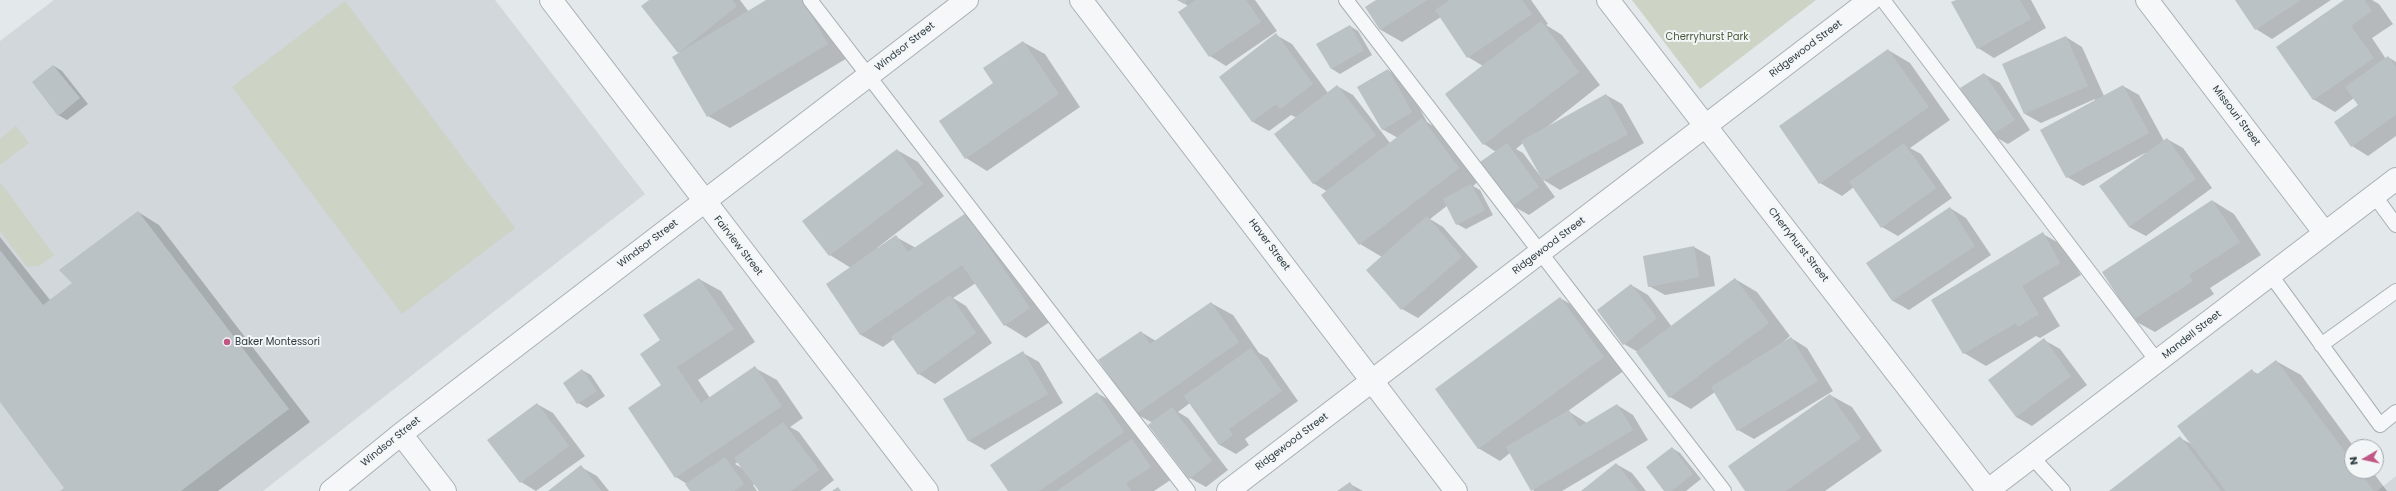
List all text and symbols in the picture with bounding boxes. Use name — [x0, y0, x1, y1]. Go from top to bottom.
street label: Ridgewood Street — [1767, 18, 1845, 80]
street label: Windsor Street — [873, 20, 937, 74]
park label: Cherryhurst Park — [1666, 31, 1748, 43]
street label: Missouri Street — [2209, 83, 2263, 149]
street label: Cherryhurst Street — [1765, 206, 1831, 284]
street label: Fairview Street — [711, 214, 765, 278]
street label: Ridgewood Street — [1510, 215, 1588, 277]
street label: Windsor Street — [615, 217, 681, 271]
street label: Haver Street — [1246, 217, 1292, 273]
street label: Mandell Street — [2160, 308, 2224, 362]
place label: Baker Montessori — [235, 336, 320, 348]
marker: Baker Montessori — [222, 337, 232, 347]
street label: Ridgewood Street — [1253, 411, 1331, 473]
street label: Windsor Street — [359, 414, 423, 470]
north arrow — [2344, 439, 2384, 479]
text: N — [2345, 455, 2362, 466]

